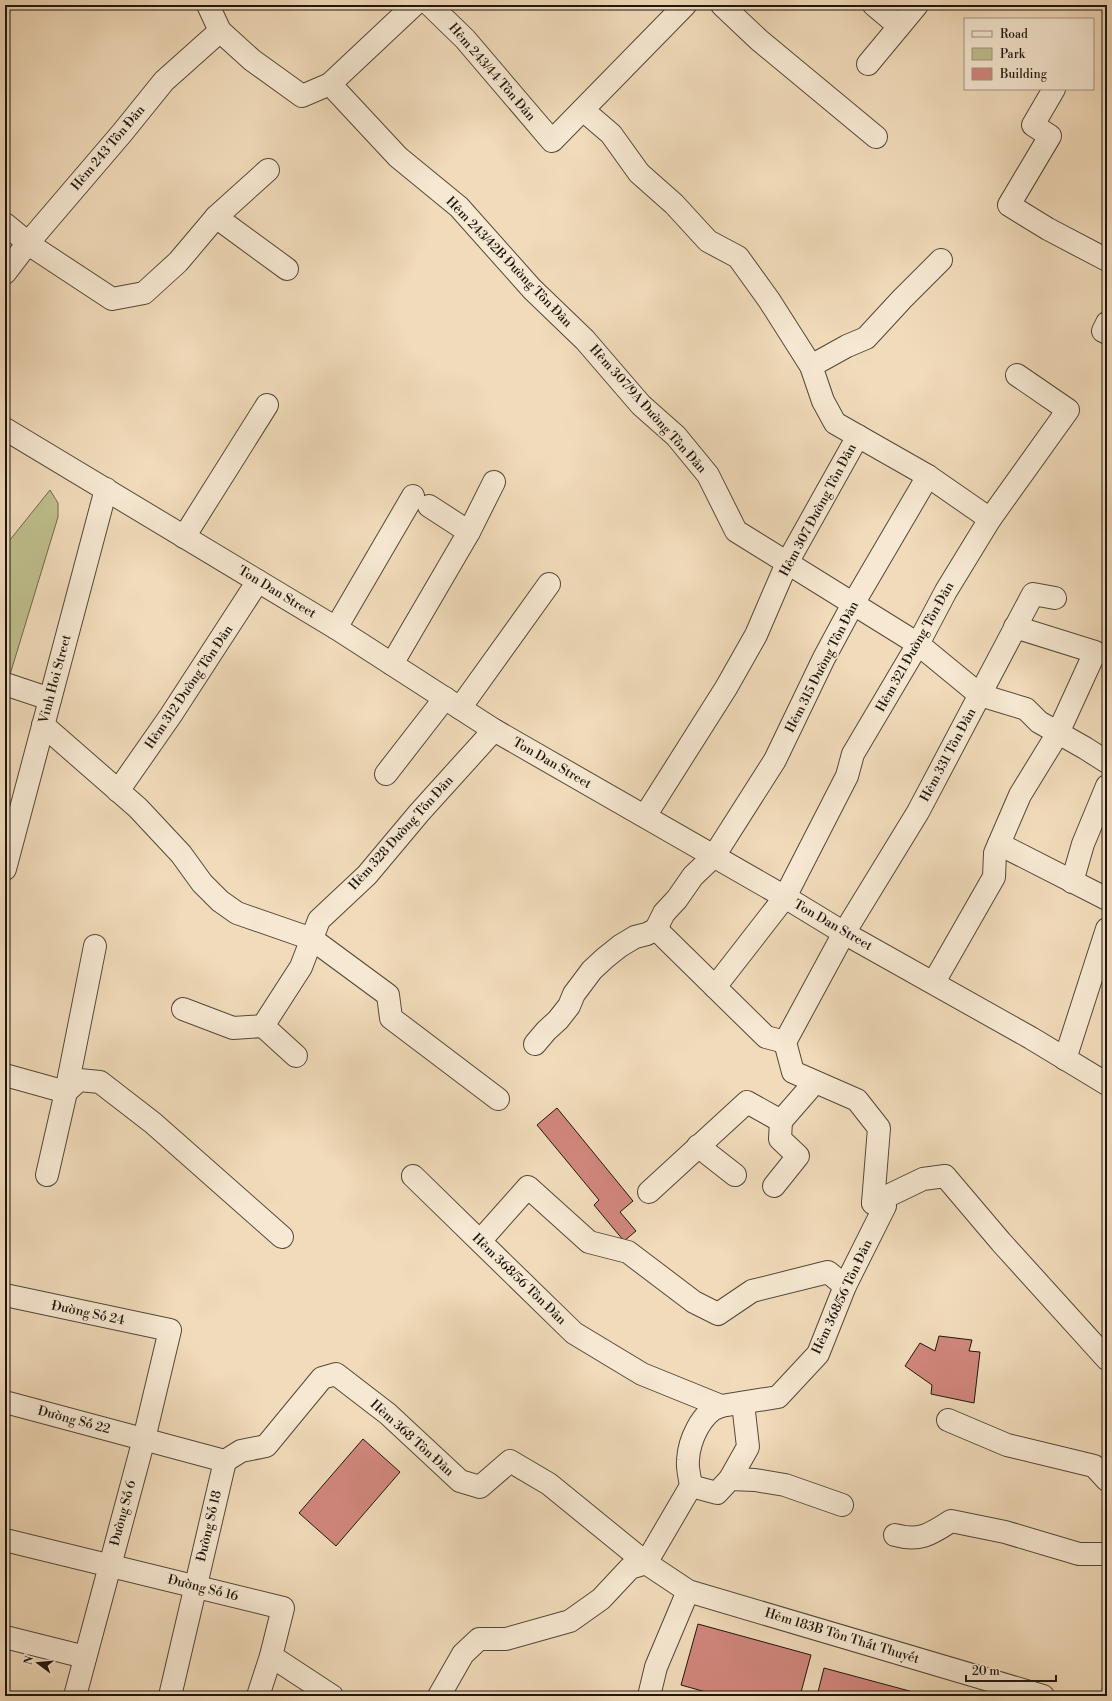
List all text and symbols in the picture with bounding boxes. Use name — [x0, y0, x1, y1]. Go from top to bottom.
legend — [964, 18, 1094, 90]
street label: Hẻm 243/44 Tôn Đản — [445, 20, 539, 124]
text: Road — [1000, 27, 1028, 42]
text: Park — [1000, 47, 1026, 62]
text: Building — [999, 67, 1048, 82]
street label: Hẻm 243 Tôn Đản — [68, 102, 148, 194]
street label: Hẻm 243/42B Đường Tôn Đản — [442, 193, 576, 331]
street label: Hẻm 307/9A Đường Tôn Đản — [586, 341, 710, 477]
street label: Hẻm 307 Đường Tôn Đản — [776, 441, 860, 579]
street label: Ton Dan Street — [235, 562, 319, 622]
street label: Hẻm 321 Đường Tôn Đản — [873, 579, 958, 715]
street label: Hẻm 315 Đường Tôn Đản — [782, 598, 862, 735]
street label: Hẻm 312 Đường Tôn Đản — [142, 622, 237, 752]
street label: Vinh Hoi Street — [35, 633, 75, 726]
street label: Hẻm 331 Tôn Đản — [917, 705, 979, 804]
street label: Ton Dan Street — [510, 734, 594, 792]
street label: Hẻm 328 Đường Tôn Đản — [345, 772, 457, 893]
street label: Ton Dan Street — [791, 896, 875, 954]
street label: Hẻm 368/56 Tôn Đản — [469, 1230, 569, 1328]
street label: Hẻm 368/56 Tôn Đản — [808, 1237, 876, 1357]
street label: Đường Số 24 — [50, 1297, 126, 1329]
street label: Hẻm 368 Tôn Đản — [367, 1396, 457, 1480]
street label: Đường Số 22 — [36, 1403, 112, 1437]
street label: Đường Số 6 — [107, 1478, 139, 1548]
street label: Đường Số 18 — [193, 1489, 225, 1563]
street label: Đường Số 16 — [166, 1571, 240, 1605]
street label: Hẻm 183B Tôn Thất Thuyết — [763, 1605, 922, 1667]
north arrow — [18, 1643, 58, 1683]
text: N — [21, 1654, 37, 1667]
scale bar — [966, 1657, 1056, 1683]
text: 20 m — [972, 1664, 1000, 1679]

